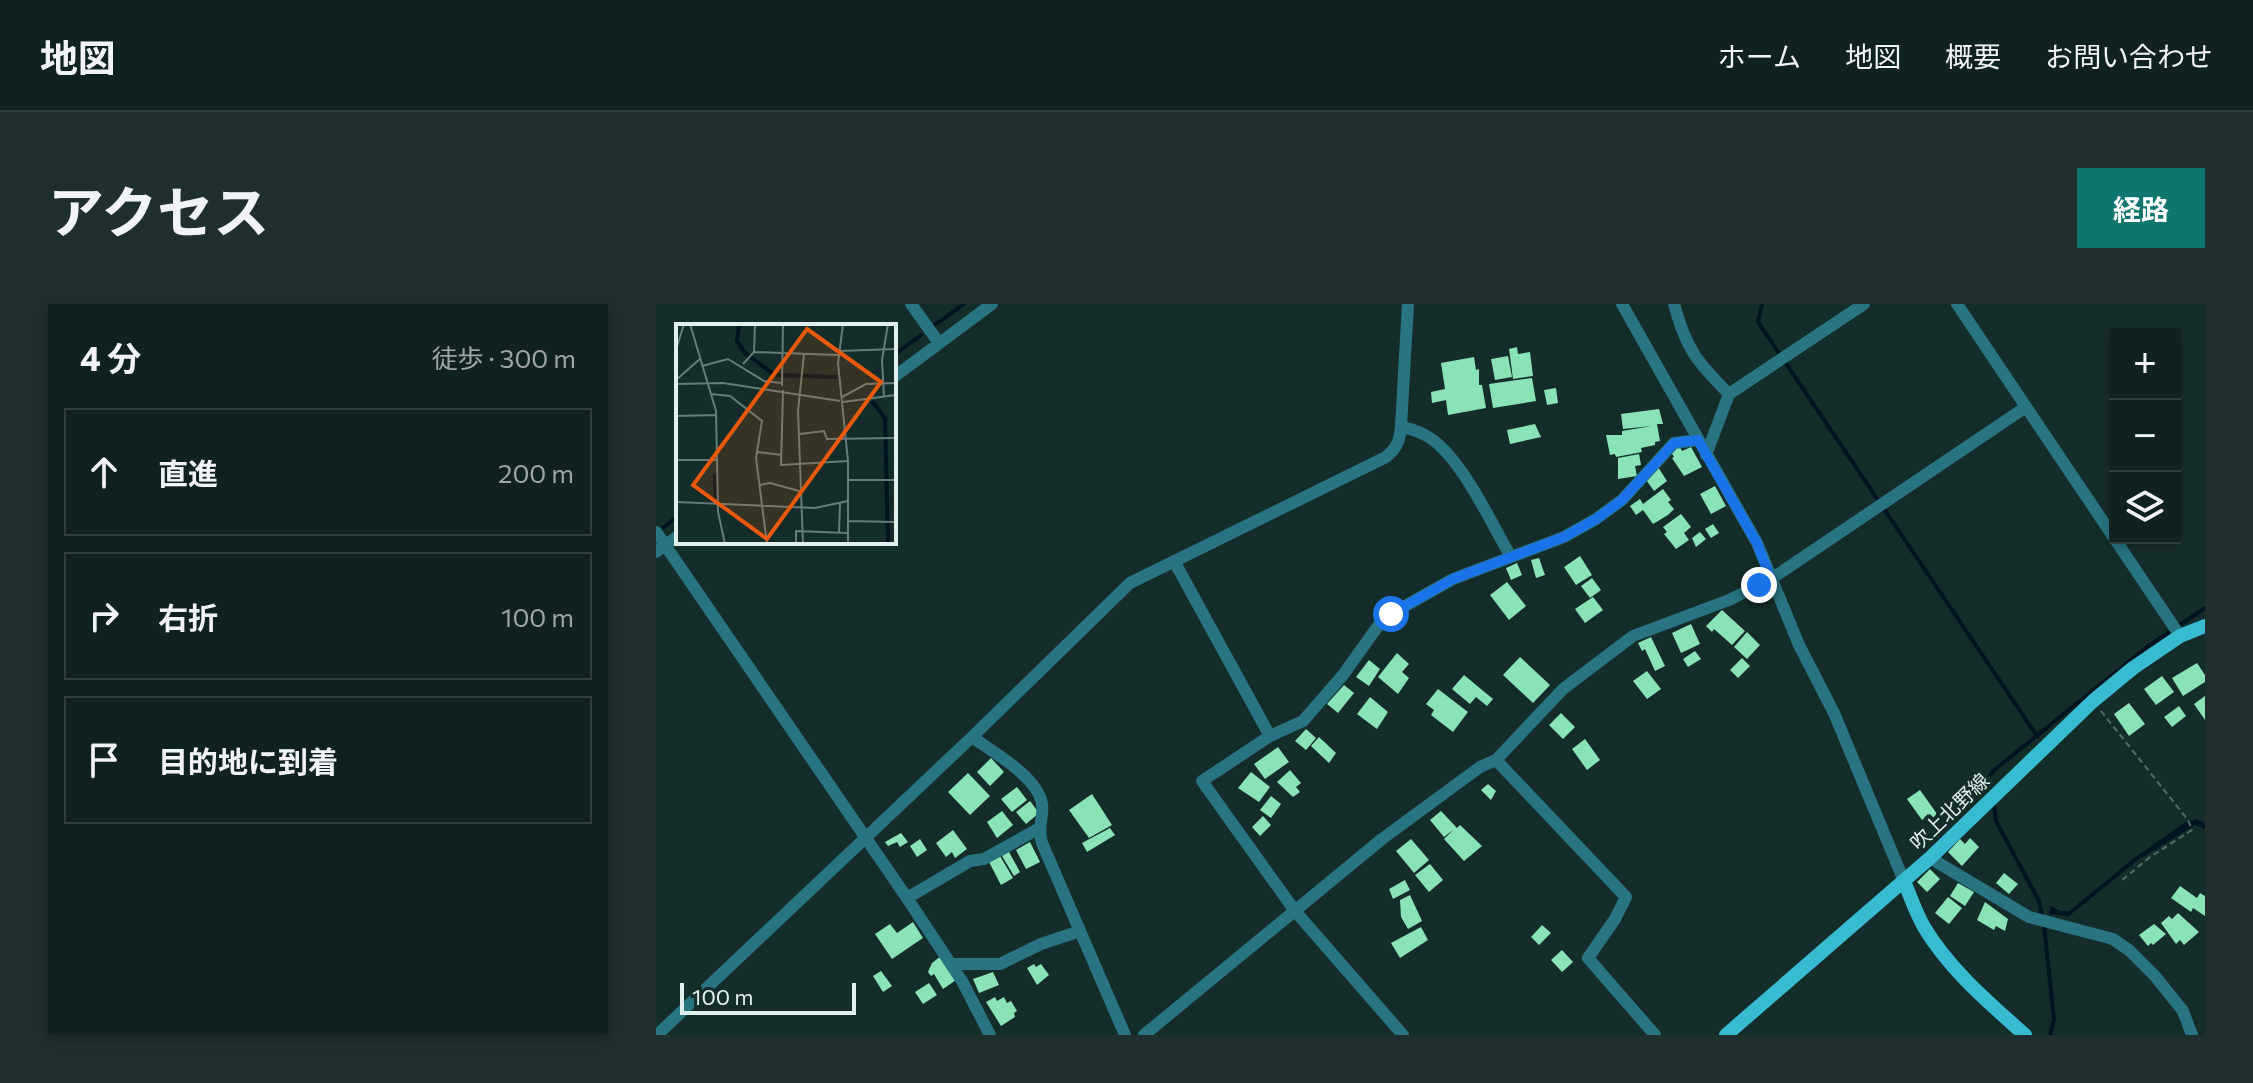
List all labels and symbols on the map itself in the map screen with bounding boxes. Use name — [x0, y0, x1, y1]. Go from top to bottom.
inset map — [676, 324, 896, 544]
route end — [1741, 567, 1777, 603]
route start — [1373, 596, 1409, 632]
street label: 吹上北野線 — [1905, 768, 1993, 854]
scale bar — [680, 979, 856, 1015]

